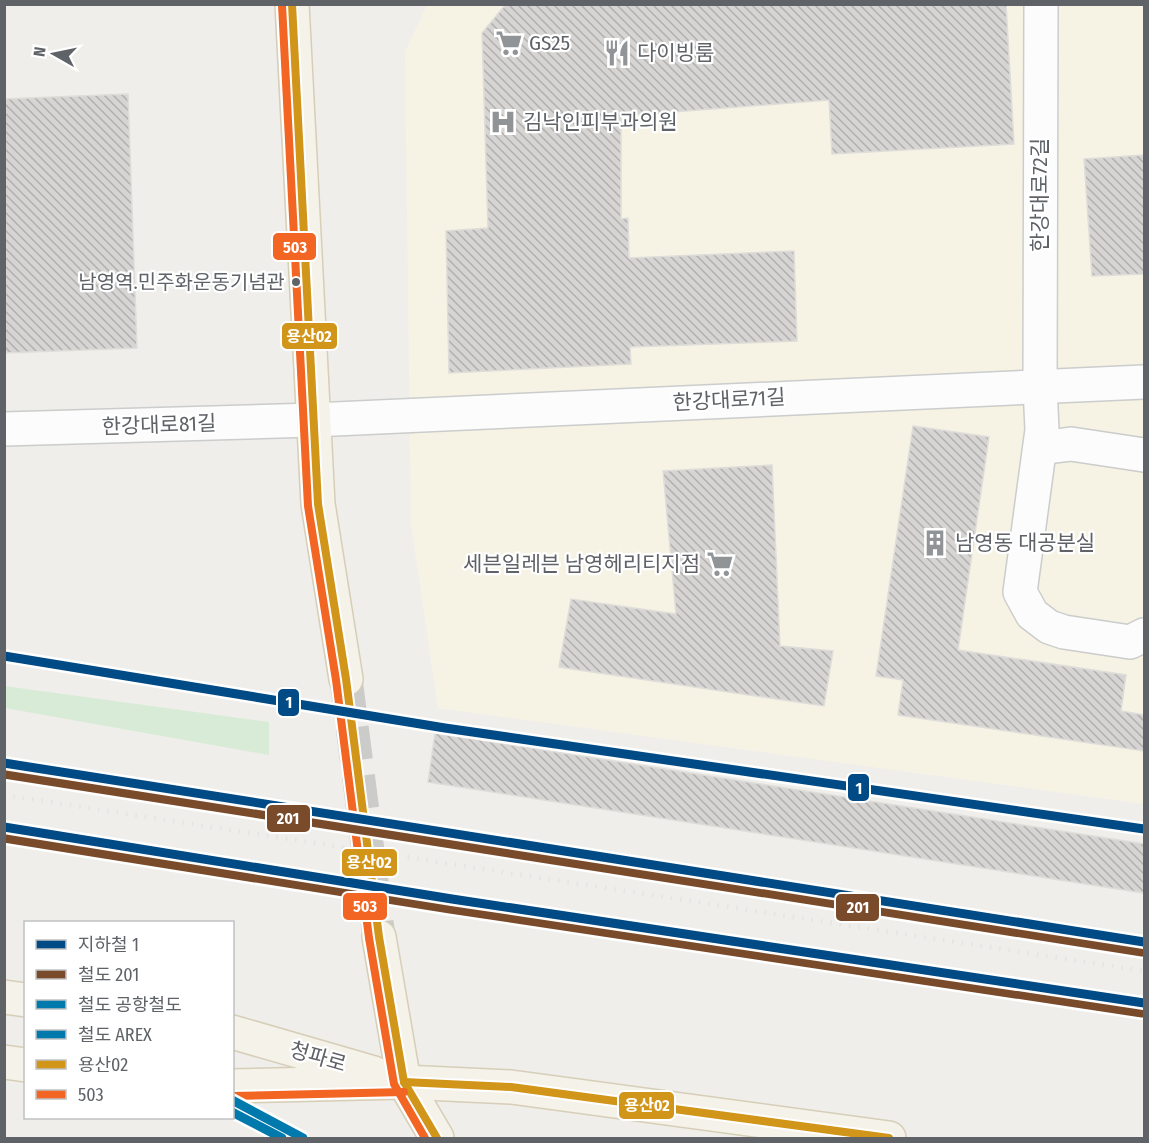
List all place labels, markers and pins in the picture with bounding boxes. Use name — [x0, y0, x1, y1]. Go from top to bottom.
supermarket icon: GS25 — [494, 28, 524, 58]
place label: GS25 — [529, 30, 570, 56]
restaurant icon: 다이빙룸 — [602, 38, 632, 68]
place label: 다이빙룸 — [637, 40, 714, 66]
hospital icon: 김낙인피부과의원 — [488, 107, 518, 137]
place label: 김낙인피부과의원 — [523, 109, 678, 135]
place label: 남영역.민주화운동기념관 — [78, 270, 285, 294]
marker: 남영역.민주화운동기념관 — [290, 276, 302, 288]
building icon: 남영동 대공분실 — [920, 528, 950, 558]
place label: 남영동 대공분실 — [955, 530, 1095, 556]
supermarket icon: 세븐일레븐 남영헤리티지점 — [705, 549, 735, 579]
place label: 세븐일레븐 남영헤리티지점 — [463, 551, 700, 577]

